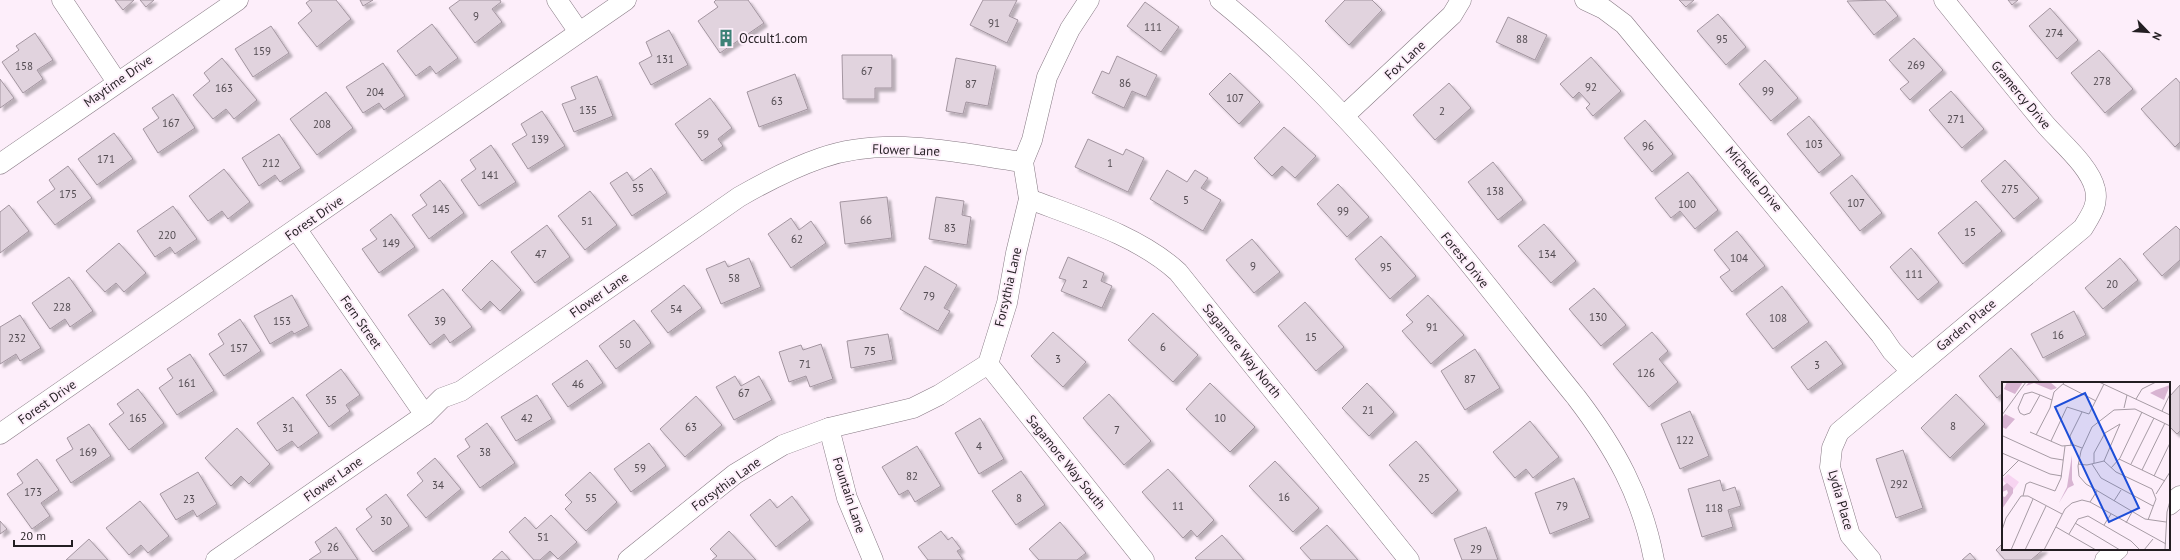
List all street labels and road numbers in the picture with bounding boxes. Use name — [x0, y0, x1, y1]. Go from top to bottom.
street label: Fox Lane — [1381, 37, 1429, 83]
street label: Maytime Drive — [80, 51, 156, 111]
street label: Gramercy Drive — [1987, 57, 2055, 133]
street label: Flower Lane — [872, 140, 940, 160]
street label: Michelle Drive — [1722, 143, 1786, 215]
street label: Forest Drive — [282, 192, 346, 244]
street label: Forest Drive — [1437, 229, 1493, 291]
street label: Forsythia Lane — [991, 246, 1025, 328]
street label: Flower Lane — [566, 269, 632, 321]
street label: Fern Street — [336, 292, 386, 353]
street label: Garden Place — [1933, 295, 1999, 355]
street label: Sagamore Way North — [1199, 300, 1285, 402]
street label: Forest Drive — [15, 376, 79, 428]
street label: Sagamore Way South — [1023, 411, 1109, 513]
street label: Flower Lane — [300, 453, 366, 505]
street label: Forsythia Lane — [688, 453, 764, 515]
street label: Fountain Lane — [829, 455, 869, 535]
street label: Lydia Place — [1824, 468, 1858, 532]

